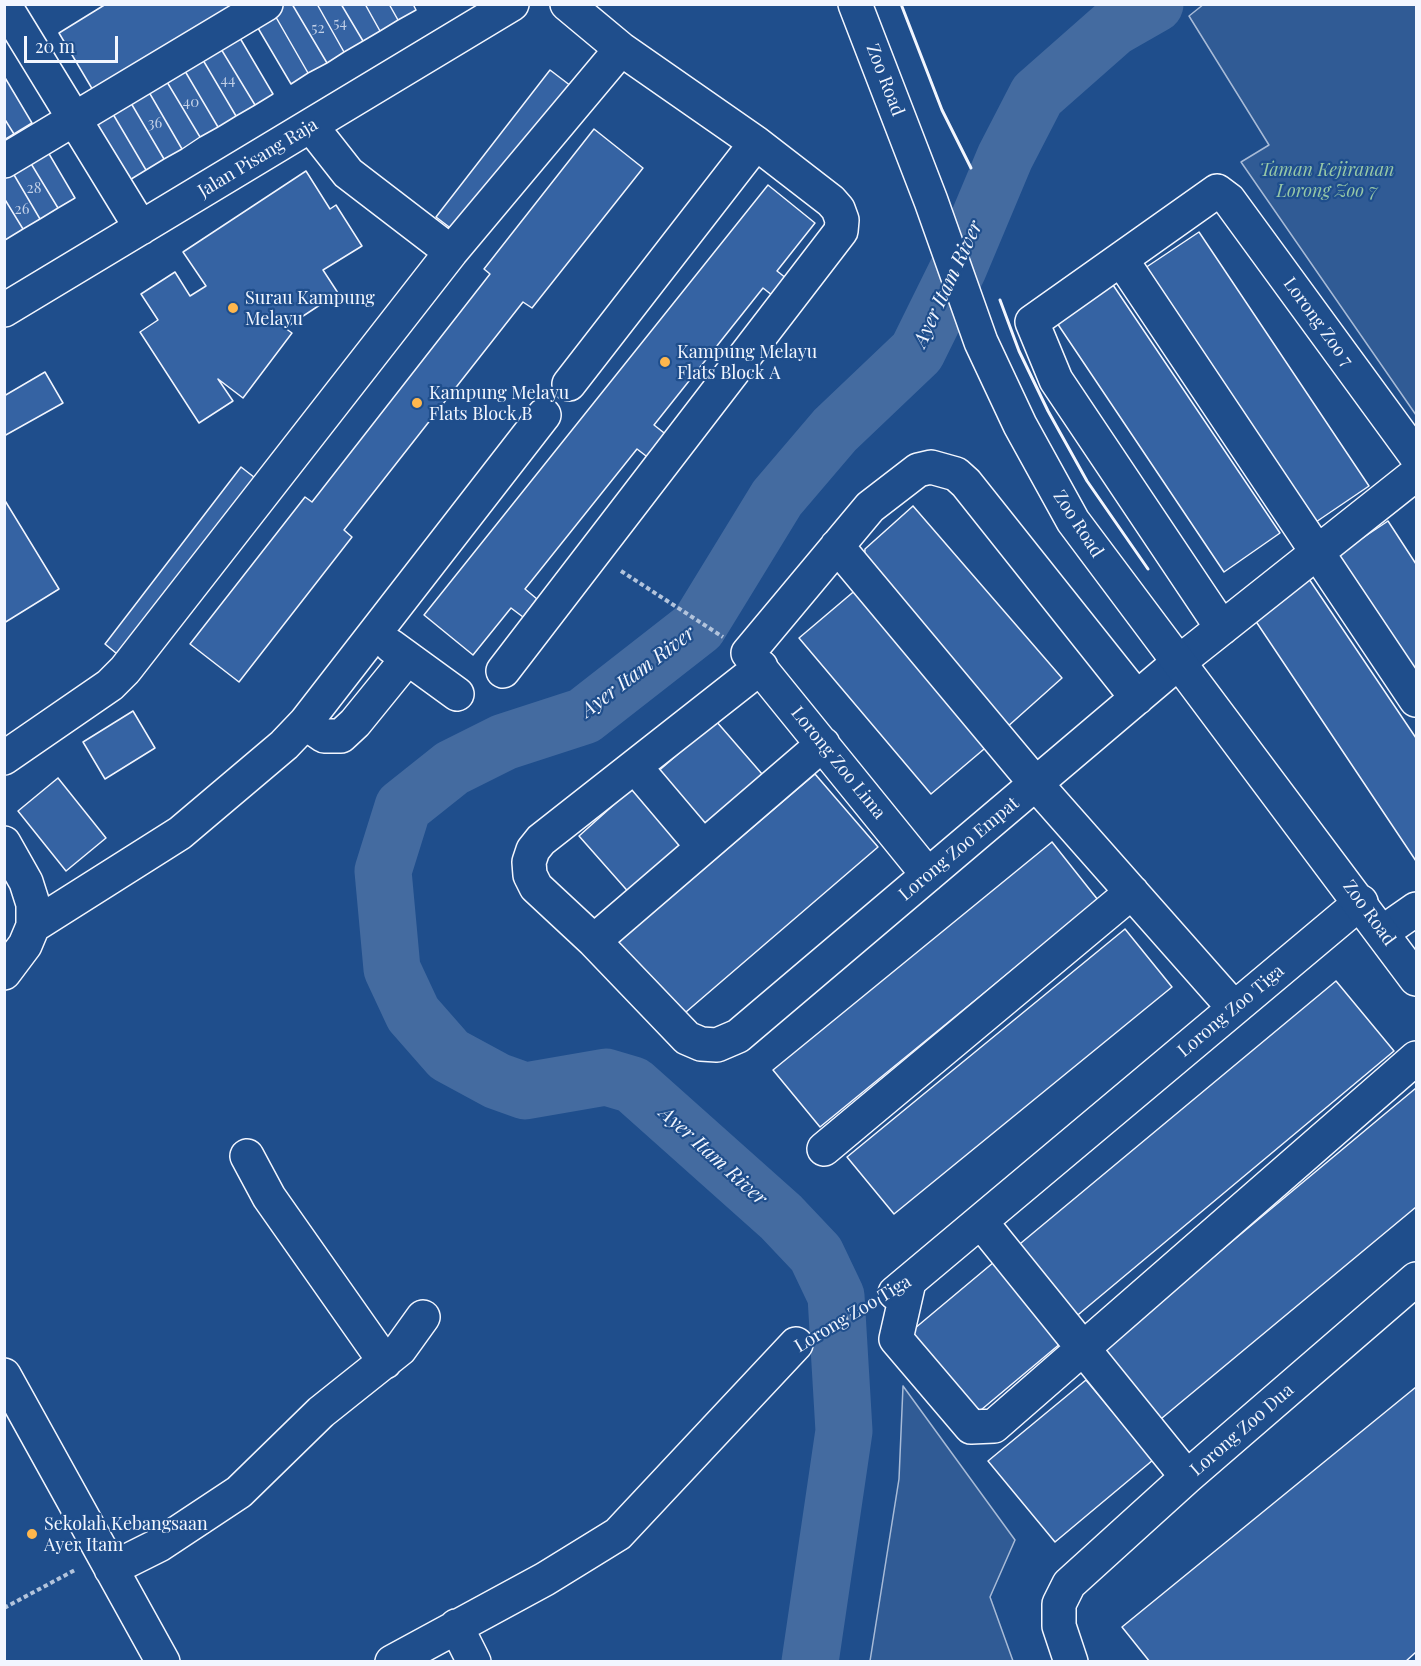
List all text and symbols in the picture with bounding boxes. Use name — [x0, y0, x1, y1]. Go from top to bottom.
house number: 54 — [333, 14, 347, 32]
house number: 52 — [311, 19, 325, 37]
scale bar — [27, 24, 122, 62]
text: 20 m — [35, 34, 75, 58]
street label: Zoo Road — [861, 41, 909, 119]
house number: 44 — [221, 71, 235, 89]
house number: 40 — [183, 93, 199, 111]
house number: 36 — [148, 114, 162, 132]
street label: Jalan Pisang Raja — [194, 114, 322, 202]
park label: Taman Kejiranan Lorong Zoo 7 — [1259, 159, 1395, 201]
house number: 28 — [27, 179, 41, 197]
house number: 26 — [15, 200, 29, 218]
water label: Ayer Itam River — [908, 217, 988, 351]
street label: Lorong Zoo 7 — [1279, 273, 1357, 371]
place label: Surau Kampung Melayu — [245, 287, 375, 330]
marker: Surau Kampung Melayu — [226, 301, 240, 315]
place label: Kampung Melayu Flats Block A — [677, 341, 817, 384]
marker: Kampung Melayu Flats Block A — [658, 355, 672, 369]
place label: Kampung Melayu Flats Block B — [429, 382, 569, 424]
marker: Kampung Melayu Flats Block B — [410, 396, 424, 410]
street label: Zoo Road — [1048, 486, 1108, 562]
water label: Ayer Itam River — [576, 621, 700, 723]
street label: Lorong Zoo Lima — [786, 703, 890, 823]
street label: Lorong Zoo Empat — [895, 792, 1023, 906]
street label: Zoo Road — [1338, 876, 1400, 950]
street label: Lorong Zoo Tiga — [1173, 960, 1289, 1062]
water label: Ayer Itam River — [654, 1101, 772, 1211]
street label: Lorong Zoo Tiga — [791, 1271, 915, 1357]
street label: Lorong Zoo Dua — [1186, 1379, 1298, 1481]
place label: Sekolah Kebangsaan Ayer Itam — [44, 1513, 208, 1556]
marker: Sekolah Kebangsaan Ayer Itam — [25, 1527, 39, 1541]

